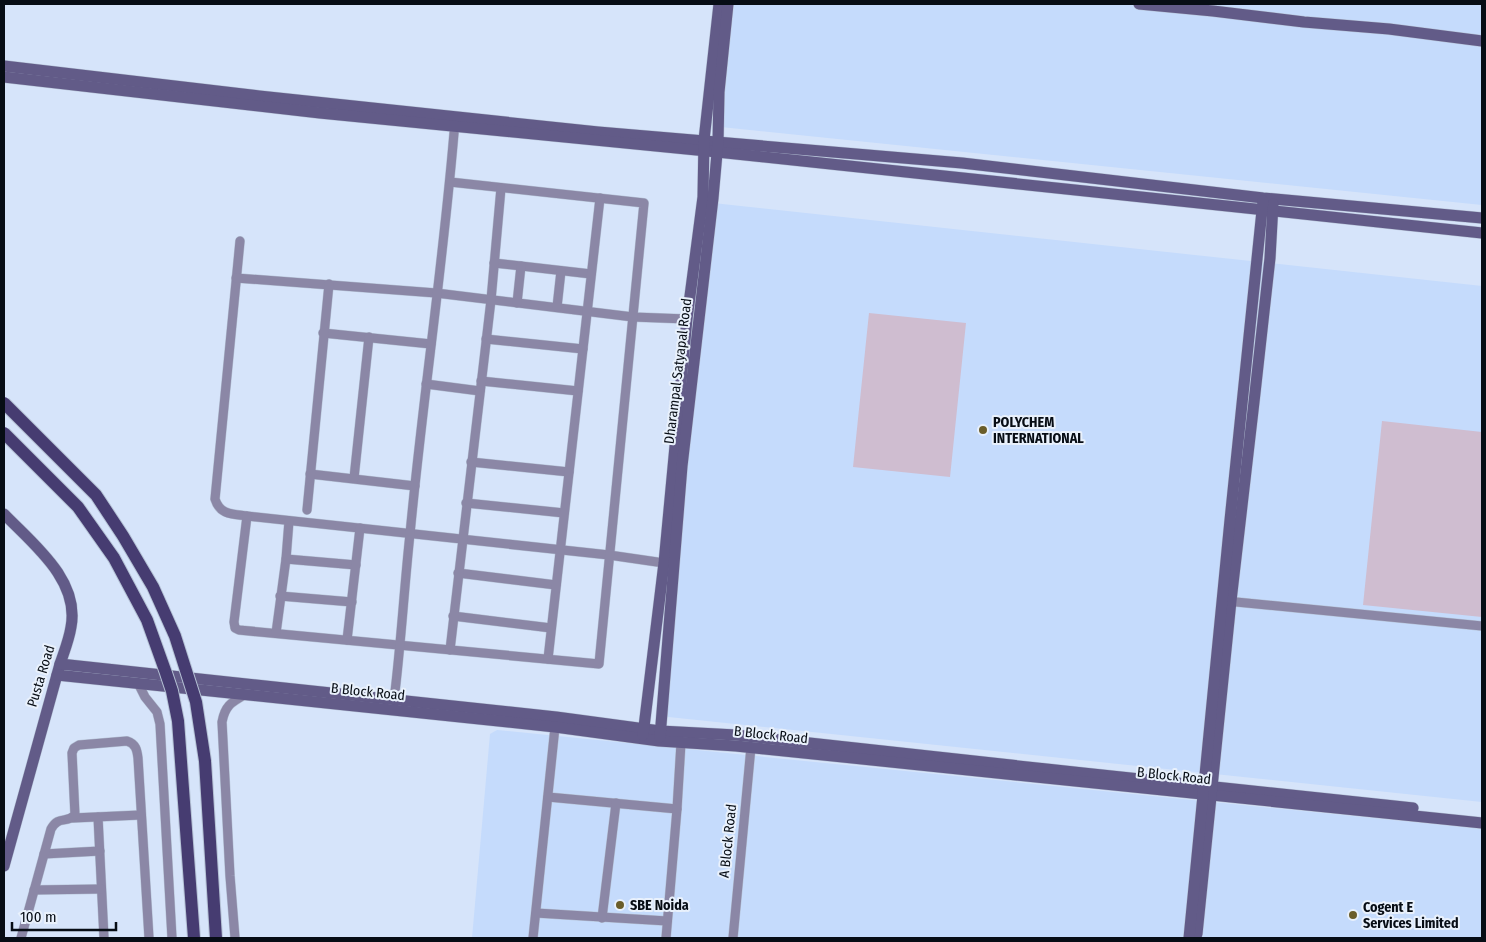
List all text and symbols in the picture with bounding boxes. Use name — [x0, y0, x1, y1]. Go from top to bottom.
street label: Dharampal Satyapal Road — [661, 297, 695, 445]
place label: POLYCHEM INTERNATIONAL — [993, 414, 1084, 447]
marker: POLYCHEM INTERNATIONAL — [977, 424, 989, 436]
street label: Pusta Road — [24, 643, 58, 709]
street label: B Block Road — [330, 680, 406, 704]
street label: B Block Road — [733, 723, 809, 747]
street label: B Block Road — [1136, 764, 1212, 788]
street label: A Block Road — [716, 803, 740, 879]
place label: SBE Noida — [630, 897, 689, 914]
marker: SBE Noida — [614, 899, 626, 911]
place label: Cogent E Services Limited — [1363, 899, 1459, 932]
scale bar — [12, 900, 116, 932]
text: 100 m — [20, 908, 57, 926]
marker: Cogent E Services Limited — [1347, 909, 1359, 921]

